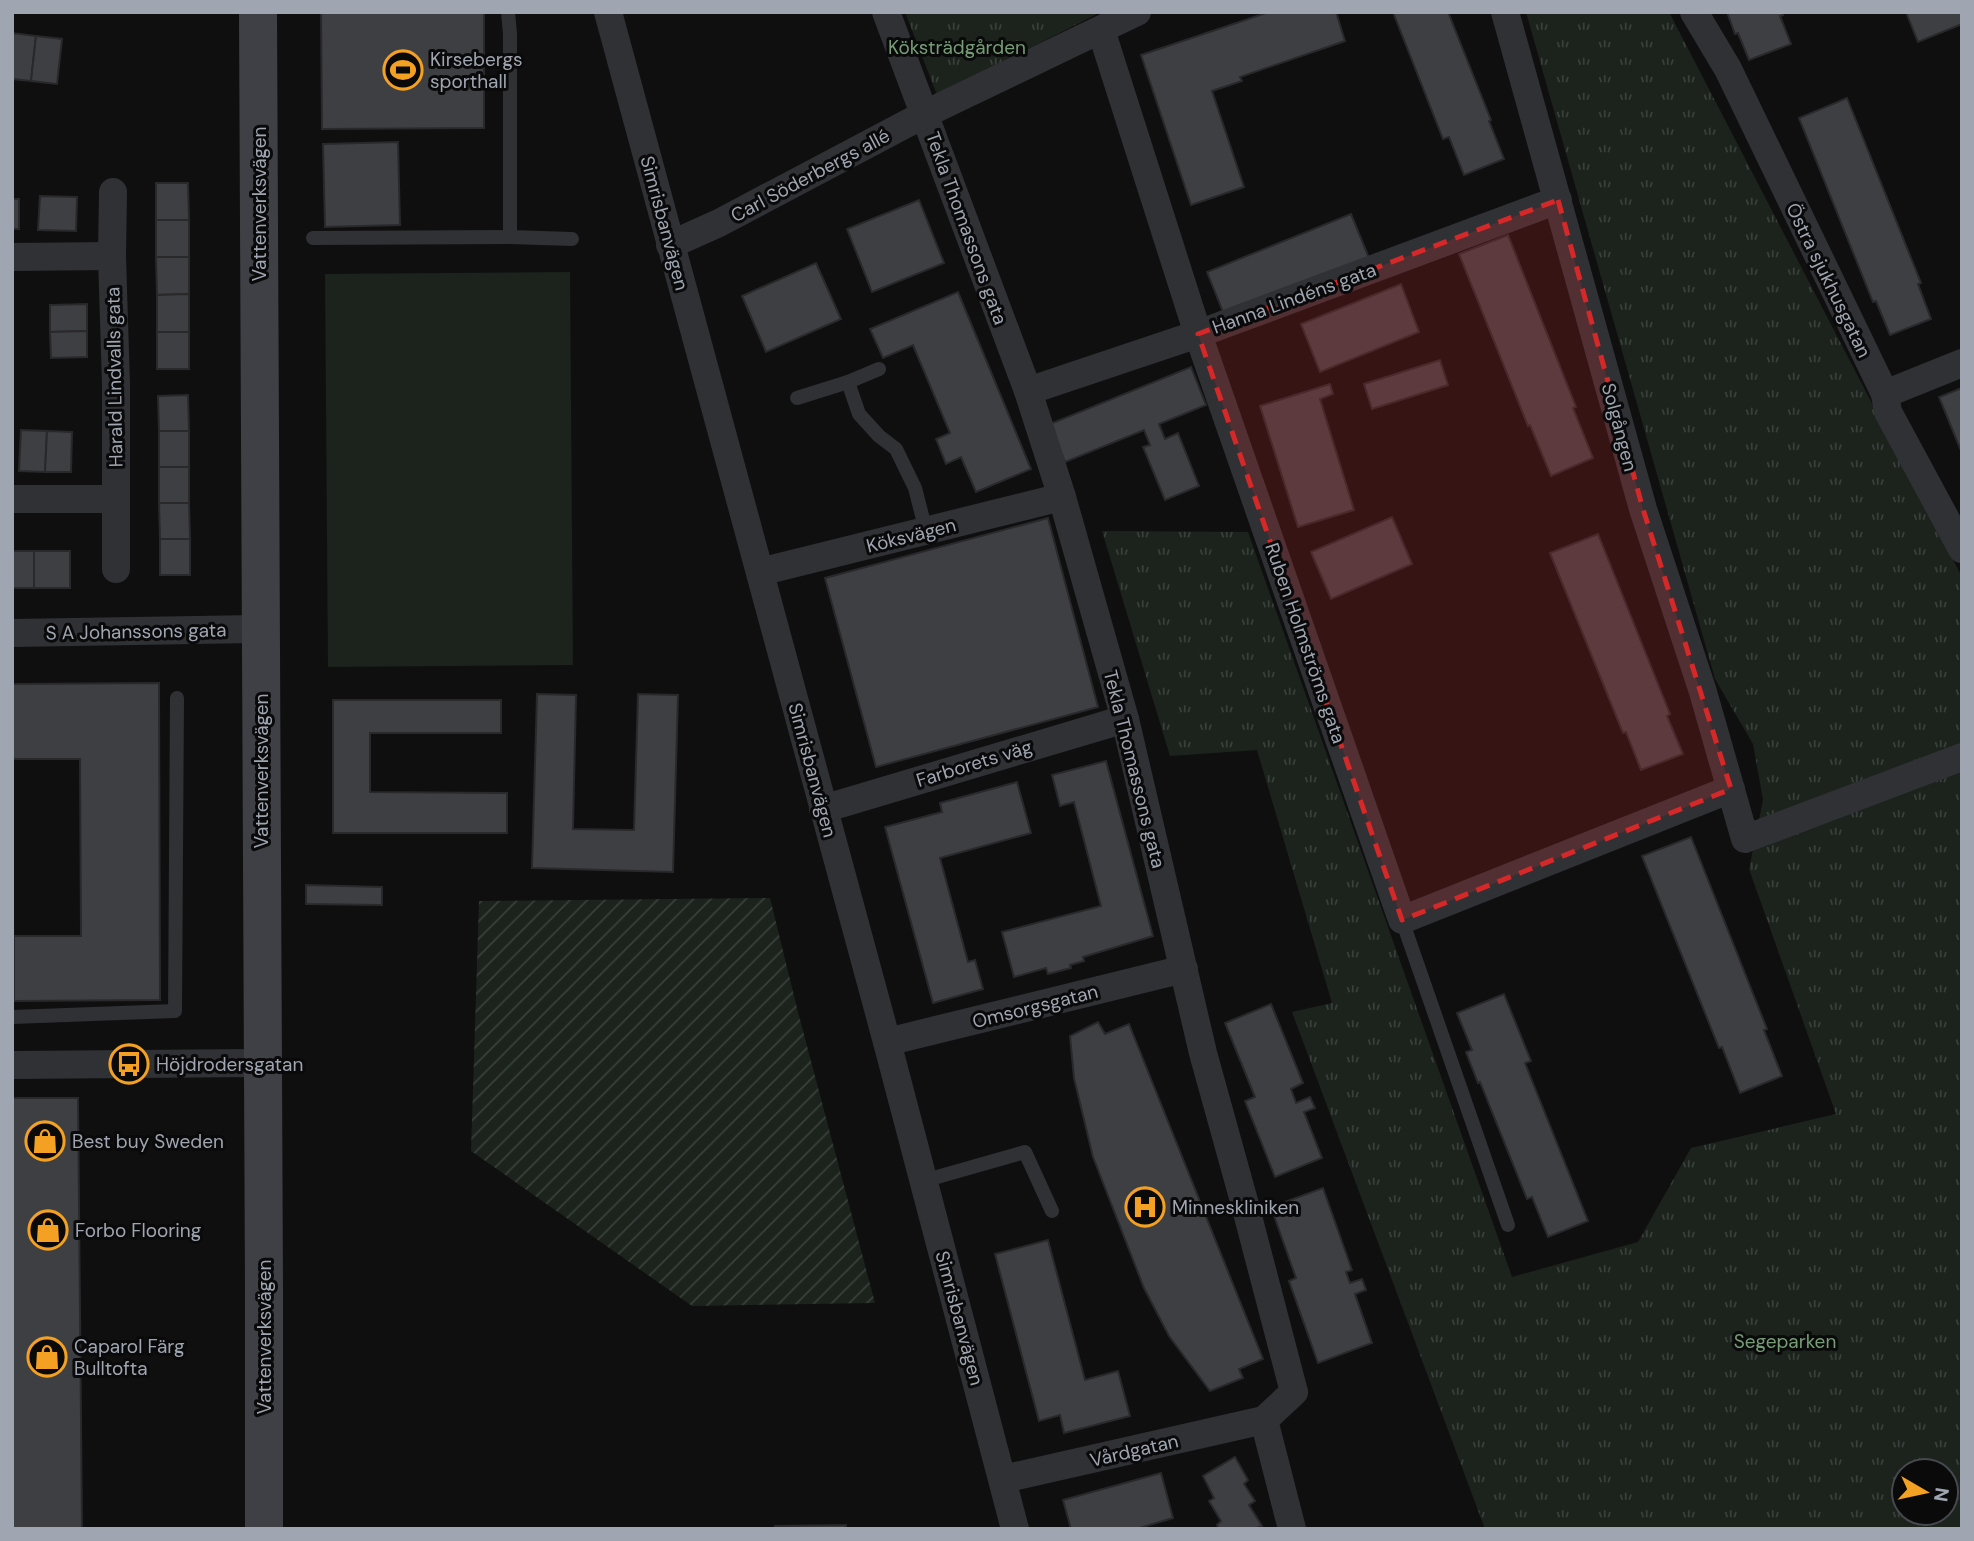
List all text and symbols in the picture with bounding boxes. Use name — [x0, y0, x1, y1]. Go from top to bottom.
park label: Köksträdgården — [888, 35, 1026, 60]
place label: Kirsebergs sporthall — [430, 47, 523, 94]
sports icon: Kirsebergs sporthall — [382, 49, 424, 91]
street label: Carl Söderbergs allé — [726, 123, 894, 228]
street label: Vattenverksvägen — [247, 126, 272, 282]
street label: Tekla Thomassons gata — [920, 128, 1013, 328]
street label: Simrisbanvägen — [635, 153, 695, 293]
street label: Östra sjukhusgatan — [1780, 199, 1877, 362]
street label: Hanna Lindéns gata — [1209, 257, 1380, 340]
street label: Harald Lindvalls gata — [100, 286, 129, 468]
street label: Solgången — [1596, 380, 1643, 474]
street label: Köksvägen — [864, 512, 959, 559]
street label: Ruben Holmströms gata — [1259, 539, 1352, 747]
street label: S A Johanssons gata — [45, 617, 227, 646]
street label: Tekla Thomassons gata — [1098, 667, 1171, 871]
street label: Vattenverksvägen — [249, 693, 274, 849]
street label: Simrisbanvägen — [783, 700, 843, 840]
street label: Farborets väg — [913, 734, 1035, 793]
street label: Omsorgsgatan — [970, 979, 1101, 1034]
bus stop icon: Höjdrodersgatan — [108, 1043, 150, 1085]
place label: Höjdrodersgatan — [156, 1052, 303, 1077]
shop icon: Best buy Sweden — [24, 1120, 66, 1162]
place label: Best buy Sweden — [72, 1129, 224, 1154]
hospital icon: Minneskliniken — [1124, 1186, 1166, 1228]
place label: Minneskliniken — [1172, 1195, 1299, 1220]
shop icon: Forbo Flooring — [27, 1209, 69, 1251]
place label: Forbo Flooring — [75, 1218, 202, 1243]
street label: Simrisbanvägen — [930, 1248, 990, 1388]
street label: Vattenverksvägen — [252, 1259, 277, 1415]
park label: Segeparken — [1734, 1329, 1836, 1354]
place label: Caparol Färg Bulltofta — [74, 1334, 185, 1381]
shop icon: Caparol Färg Bulltofta — [26, 1336, 68, 1378]
street label: Vårdgatan — [1087, 1428, 1181, 1473]
north arrow — [1890, 1457, 1960, 1527]
text: N — [1928, 1486, 1955, 1503]

